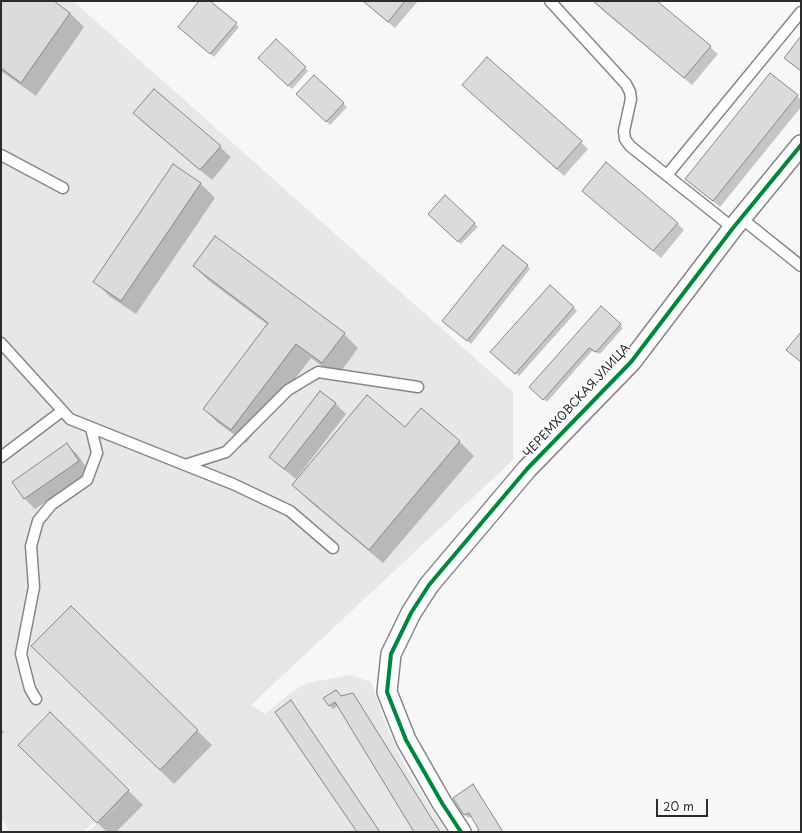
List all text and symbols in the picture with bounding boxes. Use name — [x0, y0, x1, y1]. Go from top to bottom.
street label: ЧЕРЕМХОВСКАЯ УЛИЦА — [521, 341, 633, 461]
scale bar — [658, 791, 710, 817]
text: 20 m — [663, 797, 694, 815]

